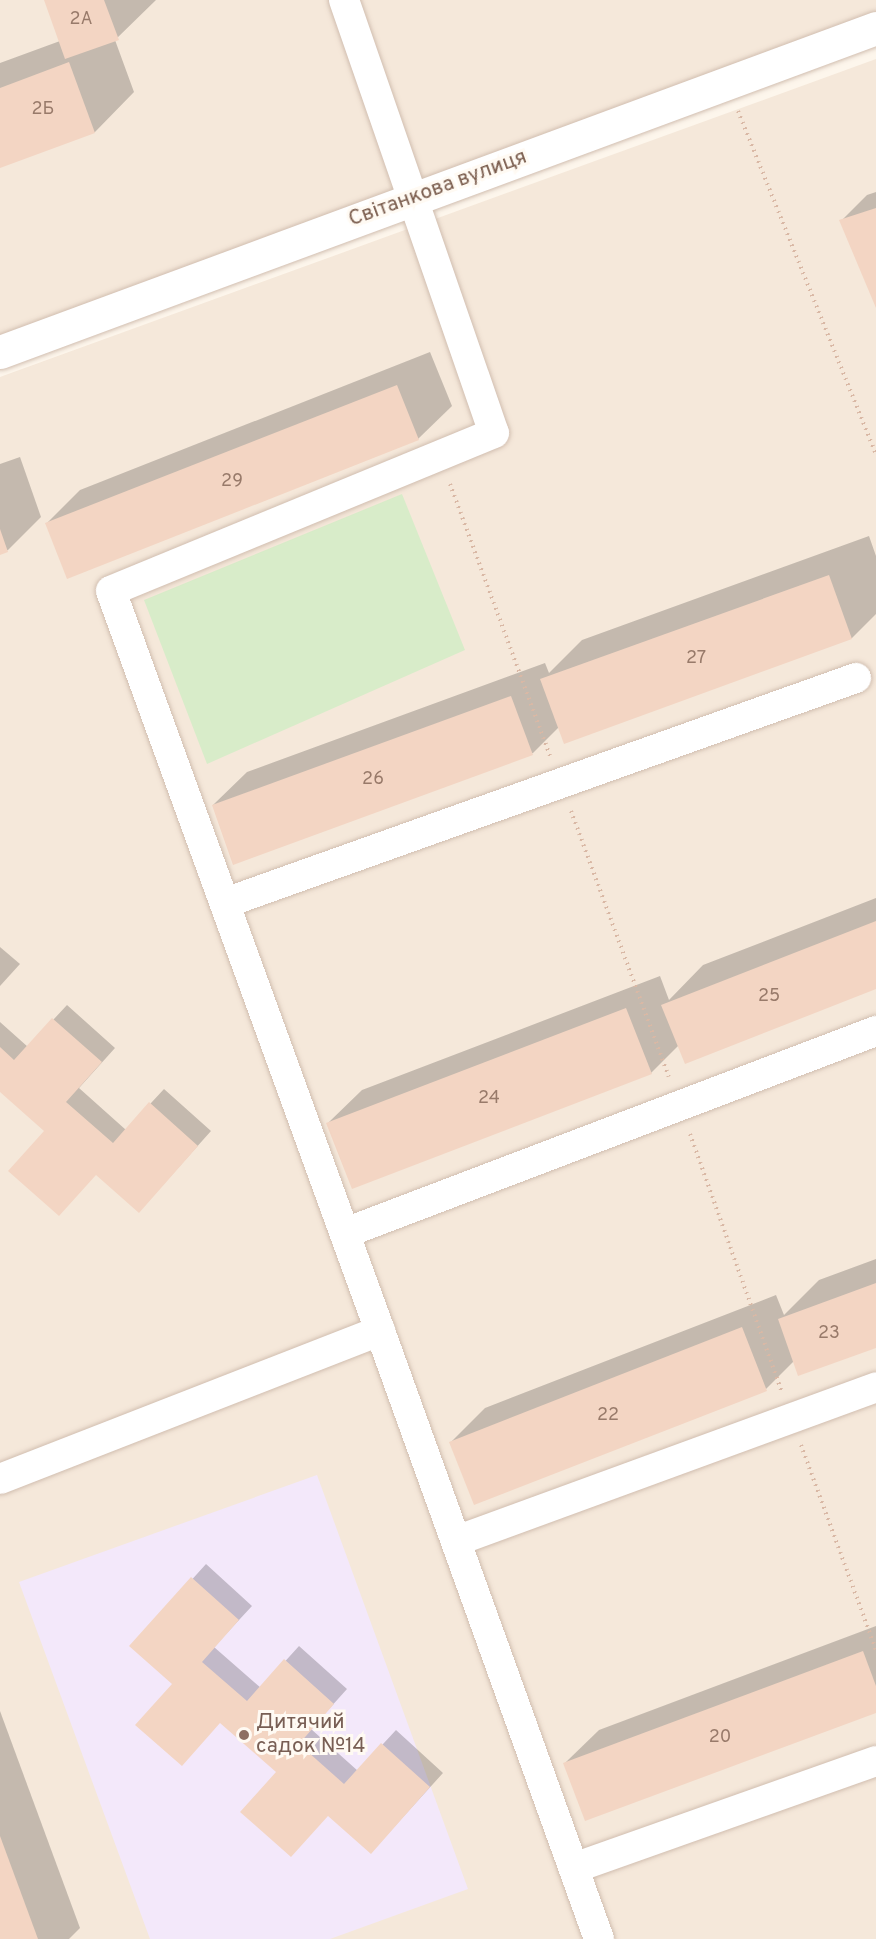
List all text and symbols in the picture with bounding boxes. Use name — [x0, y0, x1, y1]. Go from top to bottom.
house number: 2А — [69, 9, 93, 31]
house number: 2Б — [32, 99, 54, 121]
street label: Світанкова вулиця — [345, 145, 531, 233]
house number: 29 — [221, 471, 243, 493]
house number: 27 — [686, 648, 706, 670]
house number: 26 — [362, 769, 384, 791]
house number: 25 — [758, 986, 780, 1008]
house number: 24 — [478, 1088, 500, 1110]
house number: 23 — [818, 1323, 840, 1345]
house number: 22 — [597, 1405, 619, 1427]
place label: Дитячий садок №14 — [256, 1710, 366, 1760]
house number: 20 — [709, 1727, 731, 1749]
marker: Дитячий садок №14 — [237, 1728, 251, 1742]

